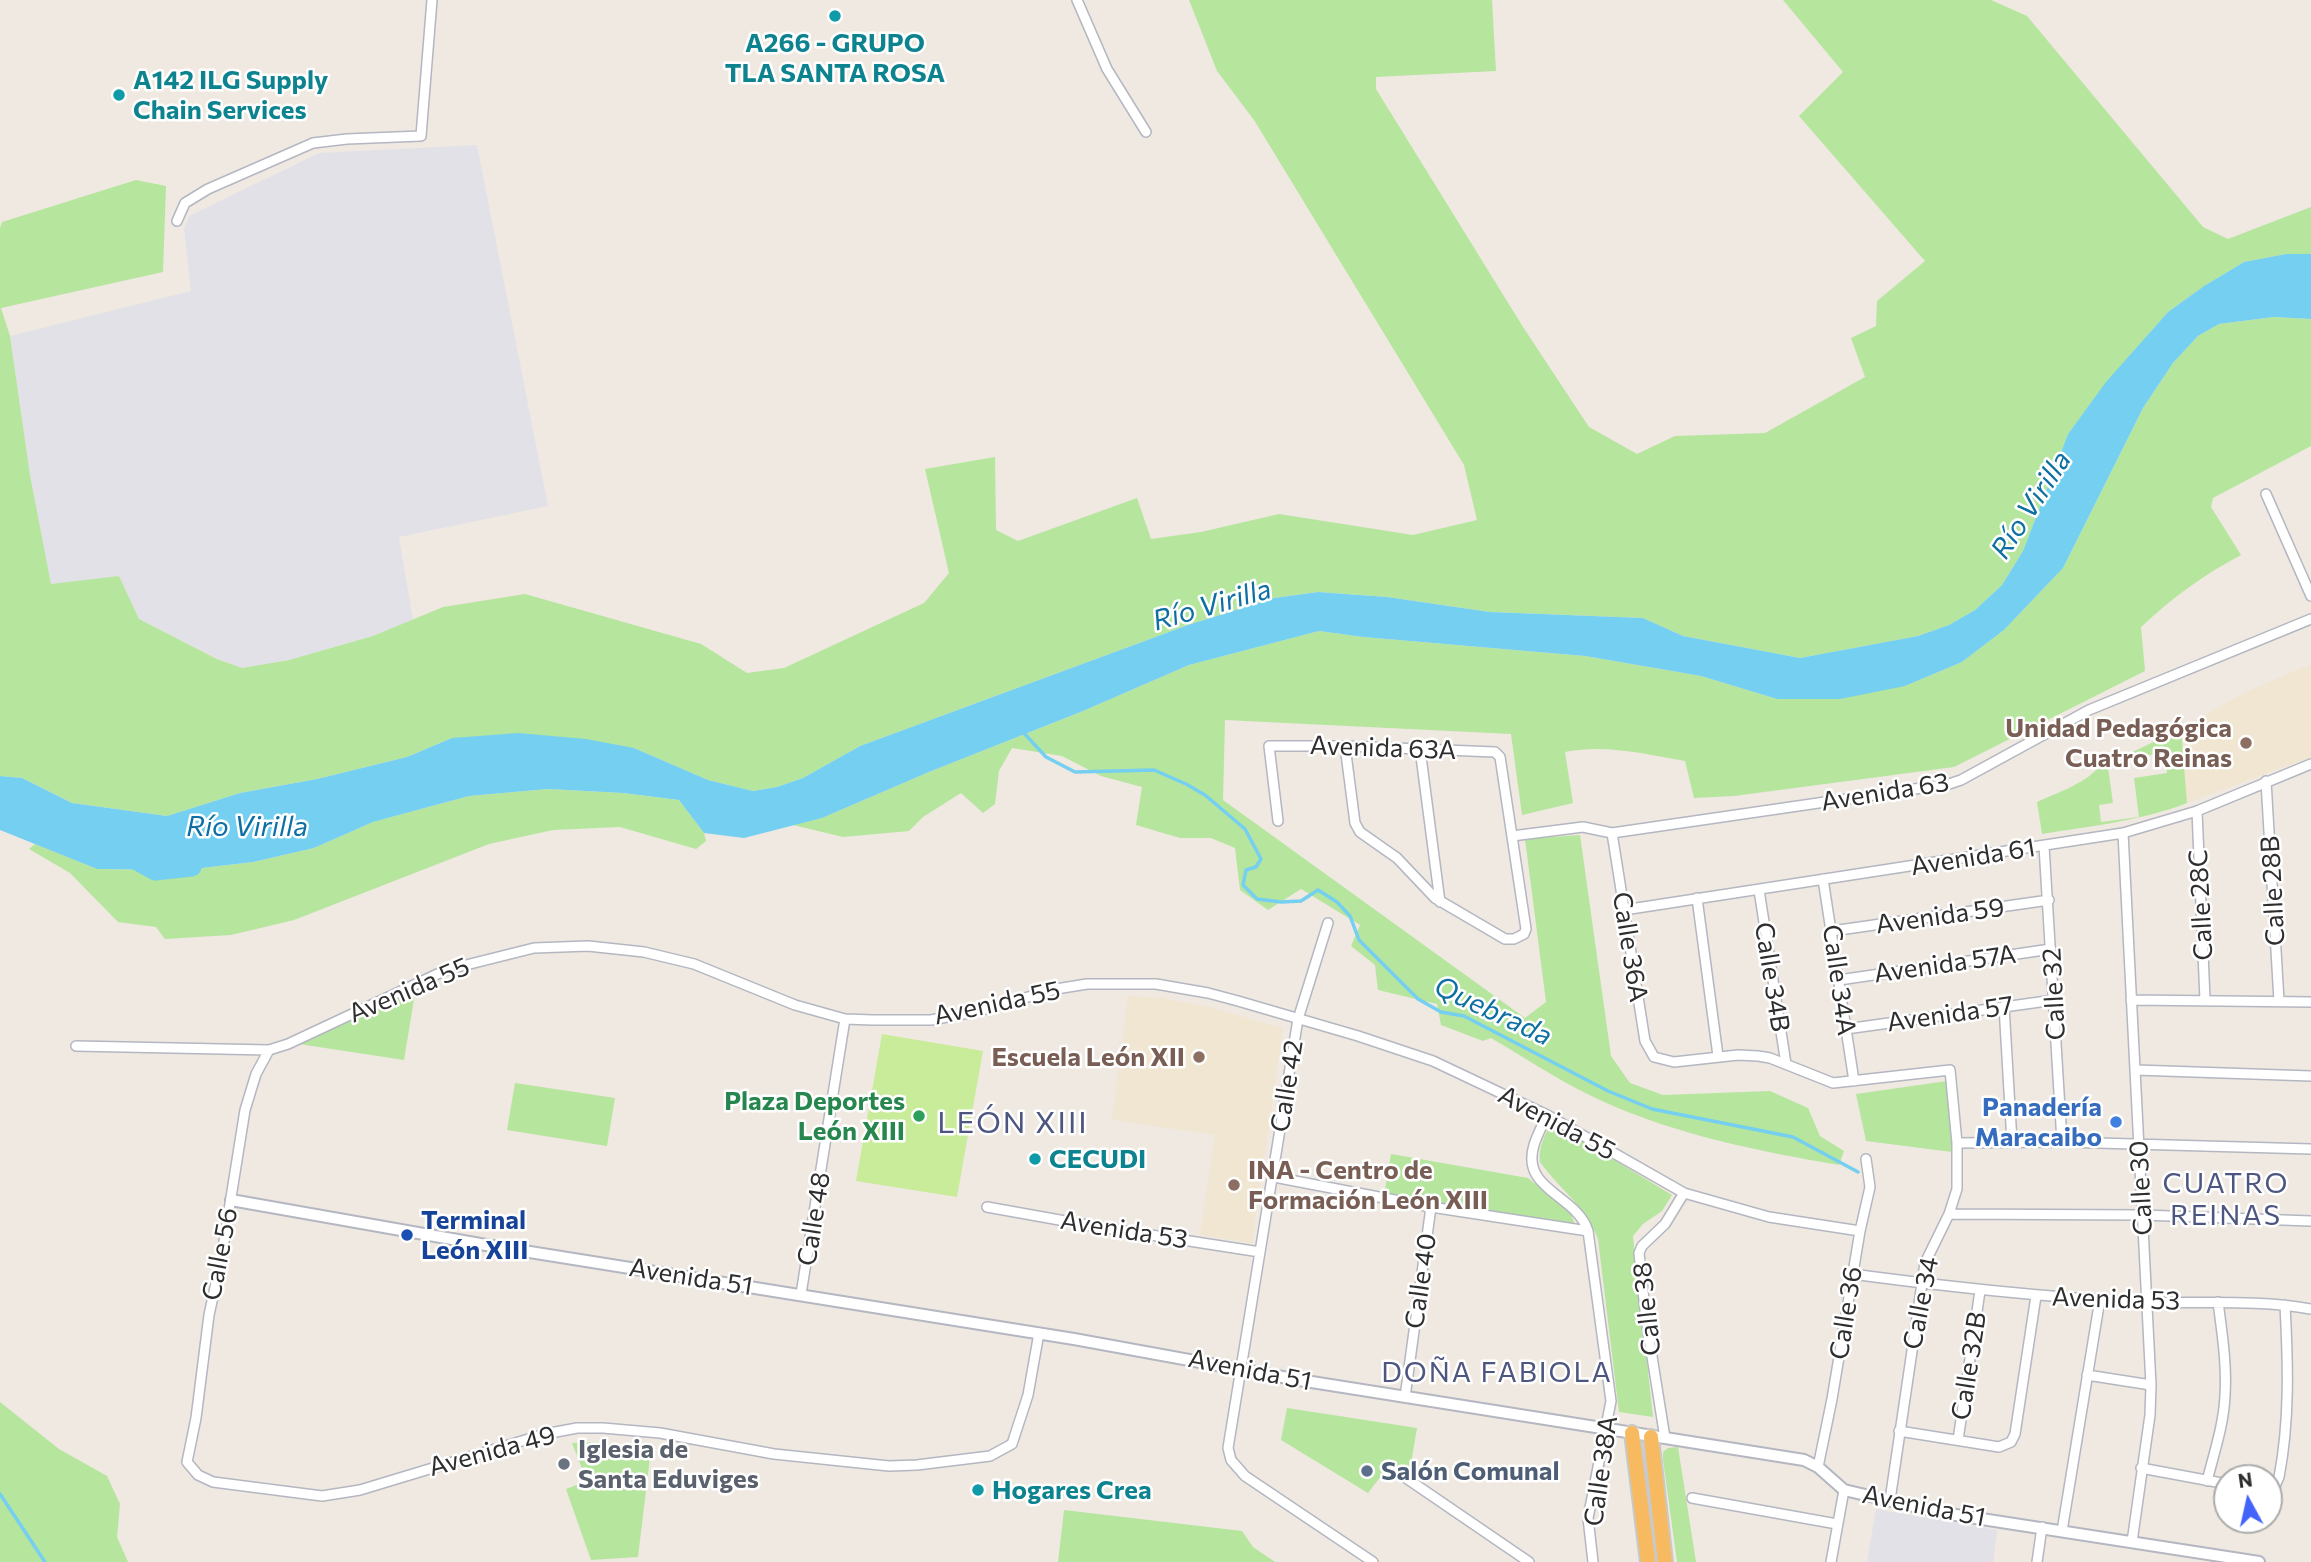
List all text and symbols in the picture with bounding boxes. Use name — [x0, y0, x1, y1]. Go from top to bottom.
marker: A266 - GRUPO TLA SANTA ROSA — [827, 8, 843, 24]
place label: A266 - GRUPO TLA SANTA ROSA — [725, 27, 945, 88]
place label: A142 ILG Supply Chain Services — [133, 64, 328, 126]
marker: A142 ILG Supply Chain Services — [111, 87, 127, 103]
water label: Río Virilla — [1984, 445, 2078, 565]
water label: Río Virilla — [1149, 572, 1275, 638]
place label: Unidad Pedagógica Cuatro Reinas — [2005, 712, 2232, 774]
street label: Avenida 63A — [1309, 730, 1457, 766]
marker: Unidad Pedagógica Cuatro Reinas — [2238, 735, 2254, 751]
street label: Avenida 63 — [1819, 766, 1951, 818]
water label: Río Virilla — [186, 810, 308, 844]
street label: Avenida 61 — [1909, 832, 2037, 882]
street label: Calle 28B — [2255, 835, 2291, 947]
street label: Calle 28C — [2183, 849, 2219, 961]
street label: Calle 36A — [1606, 890, 1654, 1004]
street label: Avenida 59 — [1874, 892, 2006, 940]
street label: Calle 34B — [1748, 920, 1796, 1034]
street label: Calle 34A — [1816, 923, 1862, 1037]
street label: Avenida 57A — [1872, 939, 2018, 989]
street label: Calle 32 — [2036, 947, 2072, 1041]
street label: Avenida 55 — [344, 951, 474, 1029]
water label: Quebrada — [1429, 969, 1557, 1053]
street label: Avenida 55 — [931, 974, 1063, 1032]
street label: Avenida 57 — [1885, 990, 2015, 1038]
street label: Calle 42 — [1264, 1038, 1310, 1134]
place label: Escuela León XII — [992, 1041, 1185, 1073]
marker: Escuela León XII — [1191, 1049, 1207, 1065]
street label: Avenida 55 — [1493, 1079, 1621, 1167]
place label: Plaza Deportes León XIII — [724, 1085, 905, 1146]
place label: Panadería Maracaibo — [1975, 1091, 2102, 1152]
district label: LEÓN XIII — [938, 1105, 1088, 1141]
marker: Plaza Deportes León XIII — [911, 1108, 927, 1124]
marker: Panadería Maracaibo — [2108, 1114, 2124, 1130]
street label: Calle 30 — [2123, 1140, 2159, 1236]
place label: CECUDI — [1049, 1143, 1146, 1175]
marker: CECUDI — [1027, 1151, 1043, 1167]
place label: INA - Centro de Formación León XIII — [1248, 1154, 1488, 1216]
district label: CUATRO REINAS — [2163, 1167, 2289, 1233]
street label: Calle 48 — [791, 1170, 837, 1268]
marker: INA - Centro de Formación León XIII — [1226, 1177, 1242, 1193]
place label: Terminal León XIII — [421, 1204, 528, 1266]
street label: Calle 56 — [196, 1205, 244, 1303]
street label: Avenida 53 — [1058, 1205, 1190, 1255]
marker: Terminal León XIII — [399, 1227, 415, 1243]
street label: Calle 40 — [1399, 1231, 1443, 1331]
street label: Avenida 51 — [627, 1252, 755, 1302]
street label: Calle 34 — [1897, 1254, 1945, 1352]
street label: Calle 38 — [1627, 1261, 1667, 1357]
street label: Calle 36 — [1823, 1264, 1869, 1362]
street label: Avenida 53 — [2051, 1281, 2181, 1317]
street label: Calle 32B — [1945, 1310, 1993, 1422]
street label: Avenida 51 — [1186, 1343, 1314, 1397]
district label: DOÑA FABIOLA — [1383, 1356, 1611, 1390]
street label: Calle 38A — [1578, 1414, 1624, 1528]
street label: Avenida 49 — [425, 1419, 559, 1483]
place label: Iglesia de Santa Eduviges — [578, 1433, 759, 1494]
place label: Salón Comunal — [1381, 1455, 1560, 1487]
marker: Iglesia de Santa Eduviges — [556, 1456, 572, 1472]
marker: Salón Comunal — [1359, 1463, 1375, 1479]
north arrow — [2213, 1464, 2283, 1534]
text: N — [2237, 1467, 2254, 1492]
place label: Hogares Crea — [992, 1474, 1152, 1506]
street label: Avenida 51 — [1860, 1479, 1988, 1533]
marker: Hogares Crea — [970, 1482, 986, 1498]

